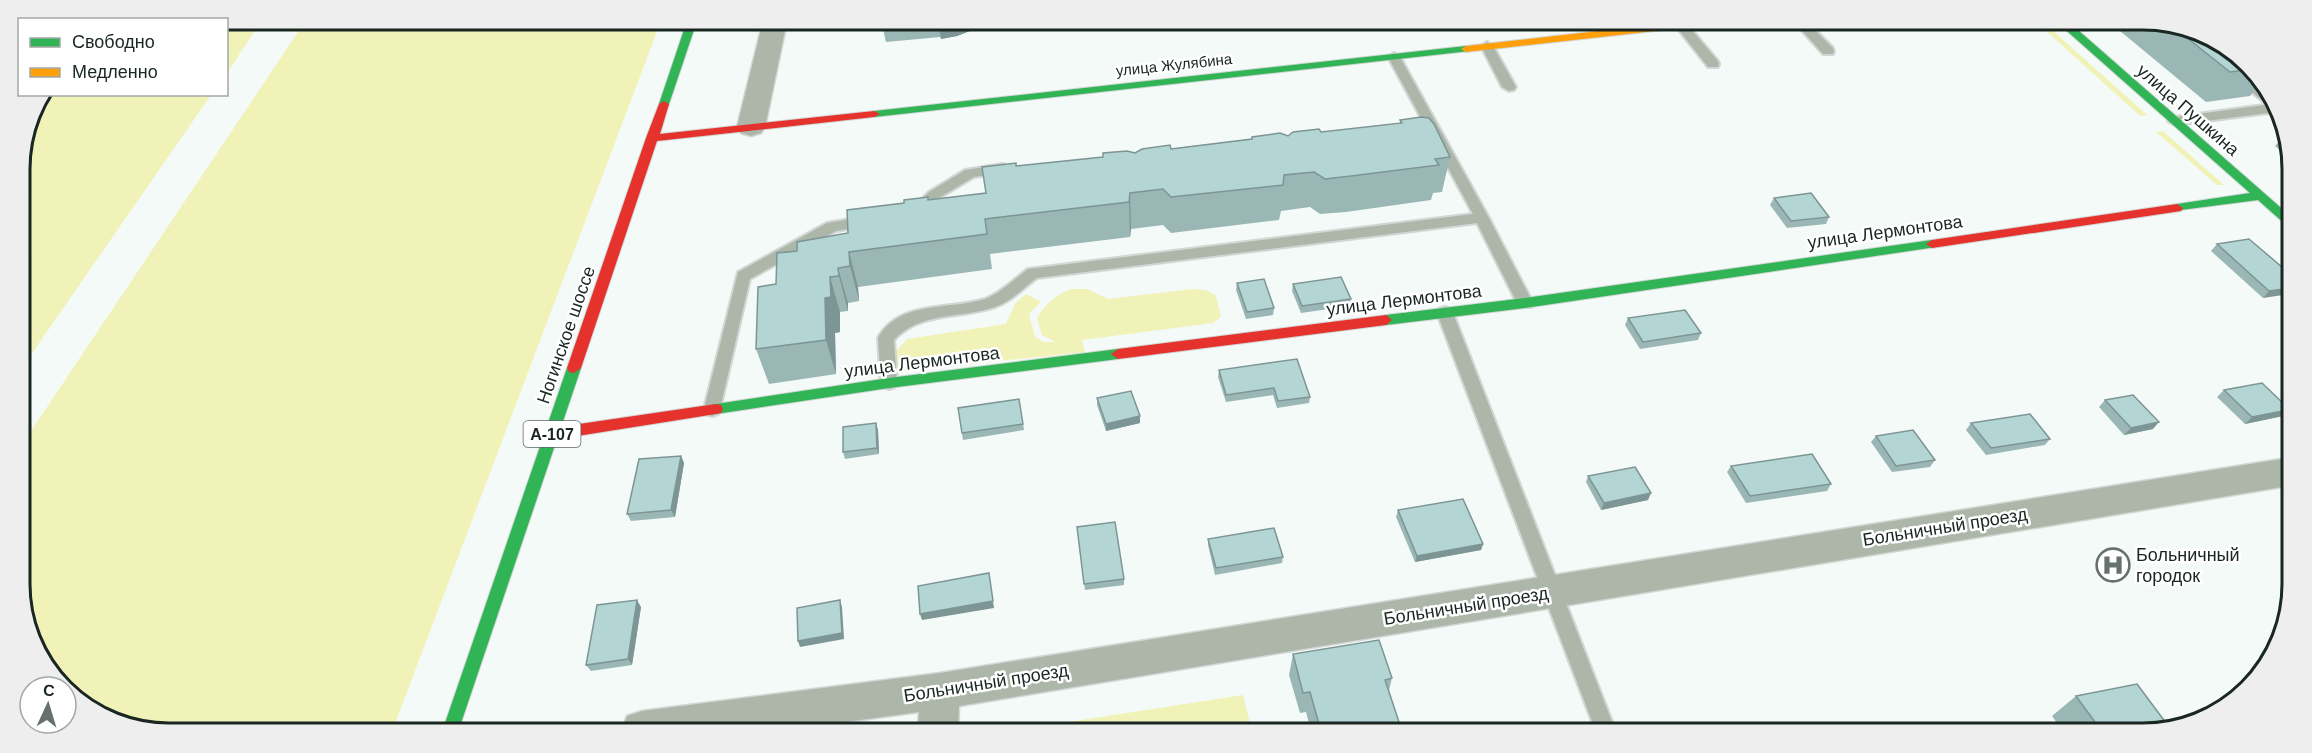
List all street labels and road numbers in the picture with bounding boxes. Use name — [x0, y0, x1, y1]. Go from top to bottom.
street label: улица Жулябина — [1115, 50, 1234, 79]
street label: улица Пушкина — [2133, 60, 2244, 160]
street label: улица Лермонтова — [1806, 211, 1965, 253]
street label: Ногинское шоссе — [533, 264, 599, 406]
street label: улица Лермонтова — [1325, 280, 1484, 319]
street label: улица Лермонтова — [843, 342, 1002, 381]
road number: А-107 — [524, 421, 580, 447]
street label: Больничный проезд — [1861, 504, 2029, 550]
street label: Больничный проезд — [1382, 583, 1550, 629]
street label: Больничный проезд — [902, 660, 1070, 706]

